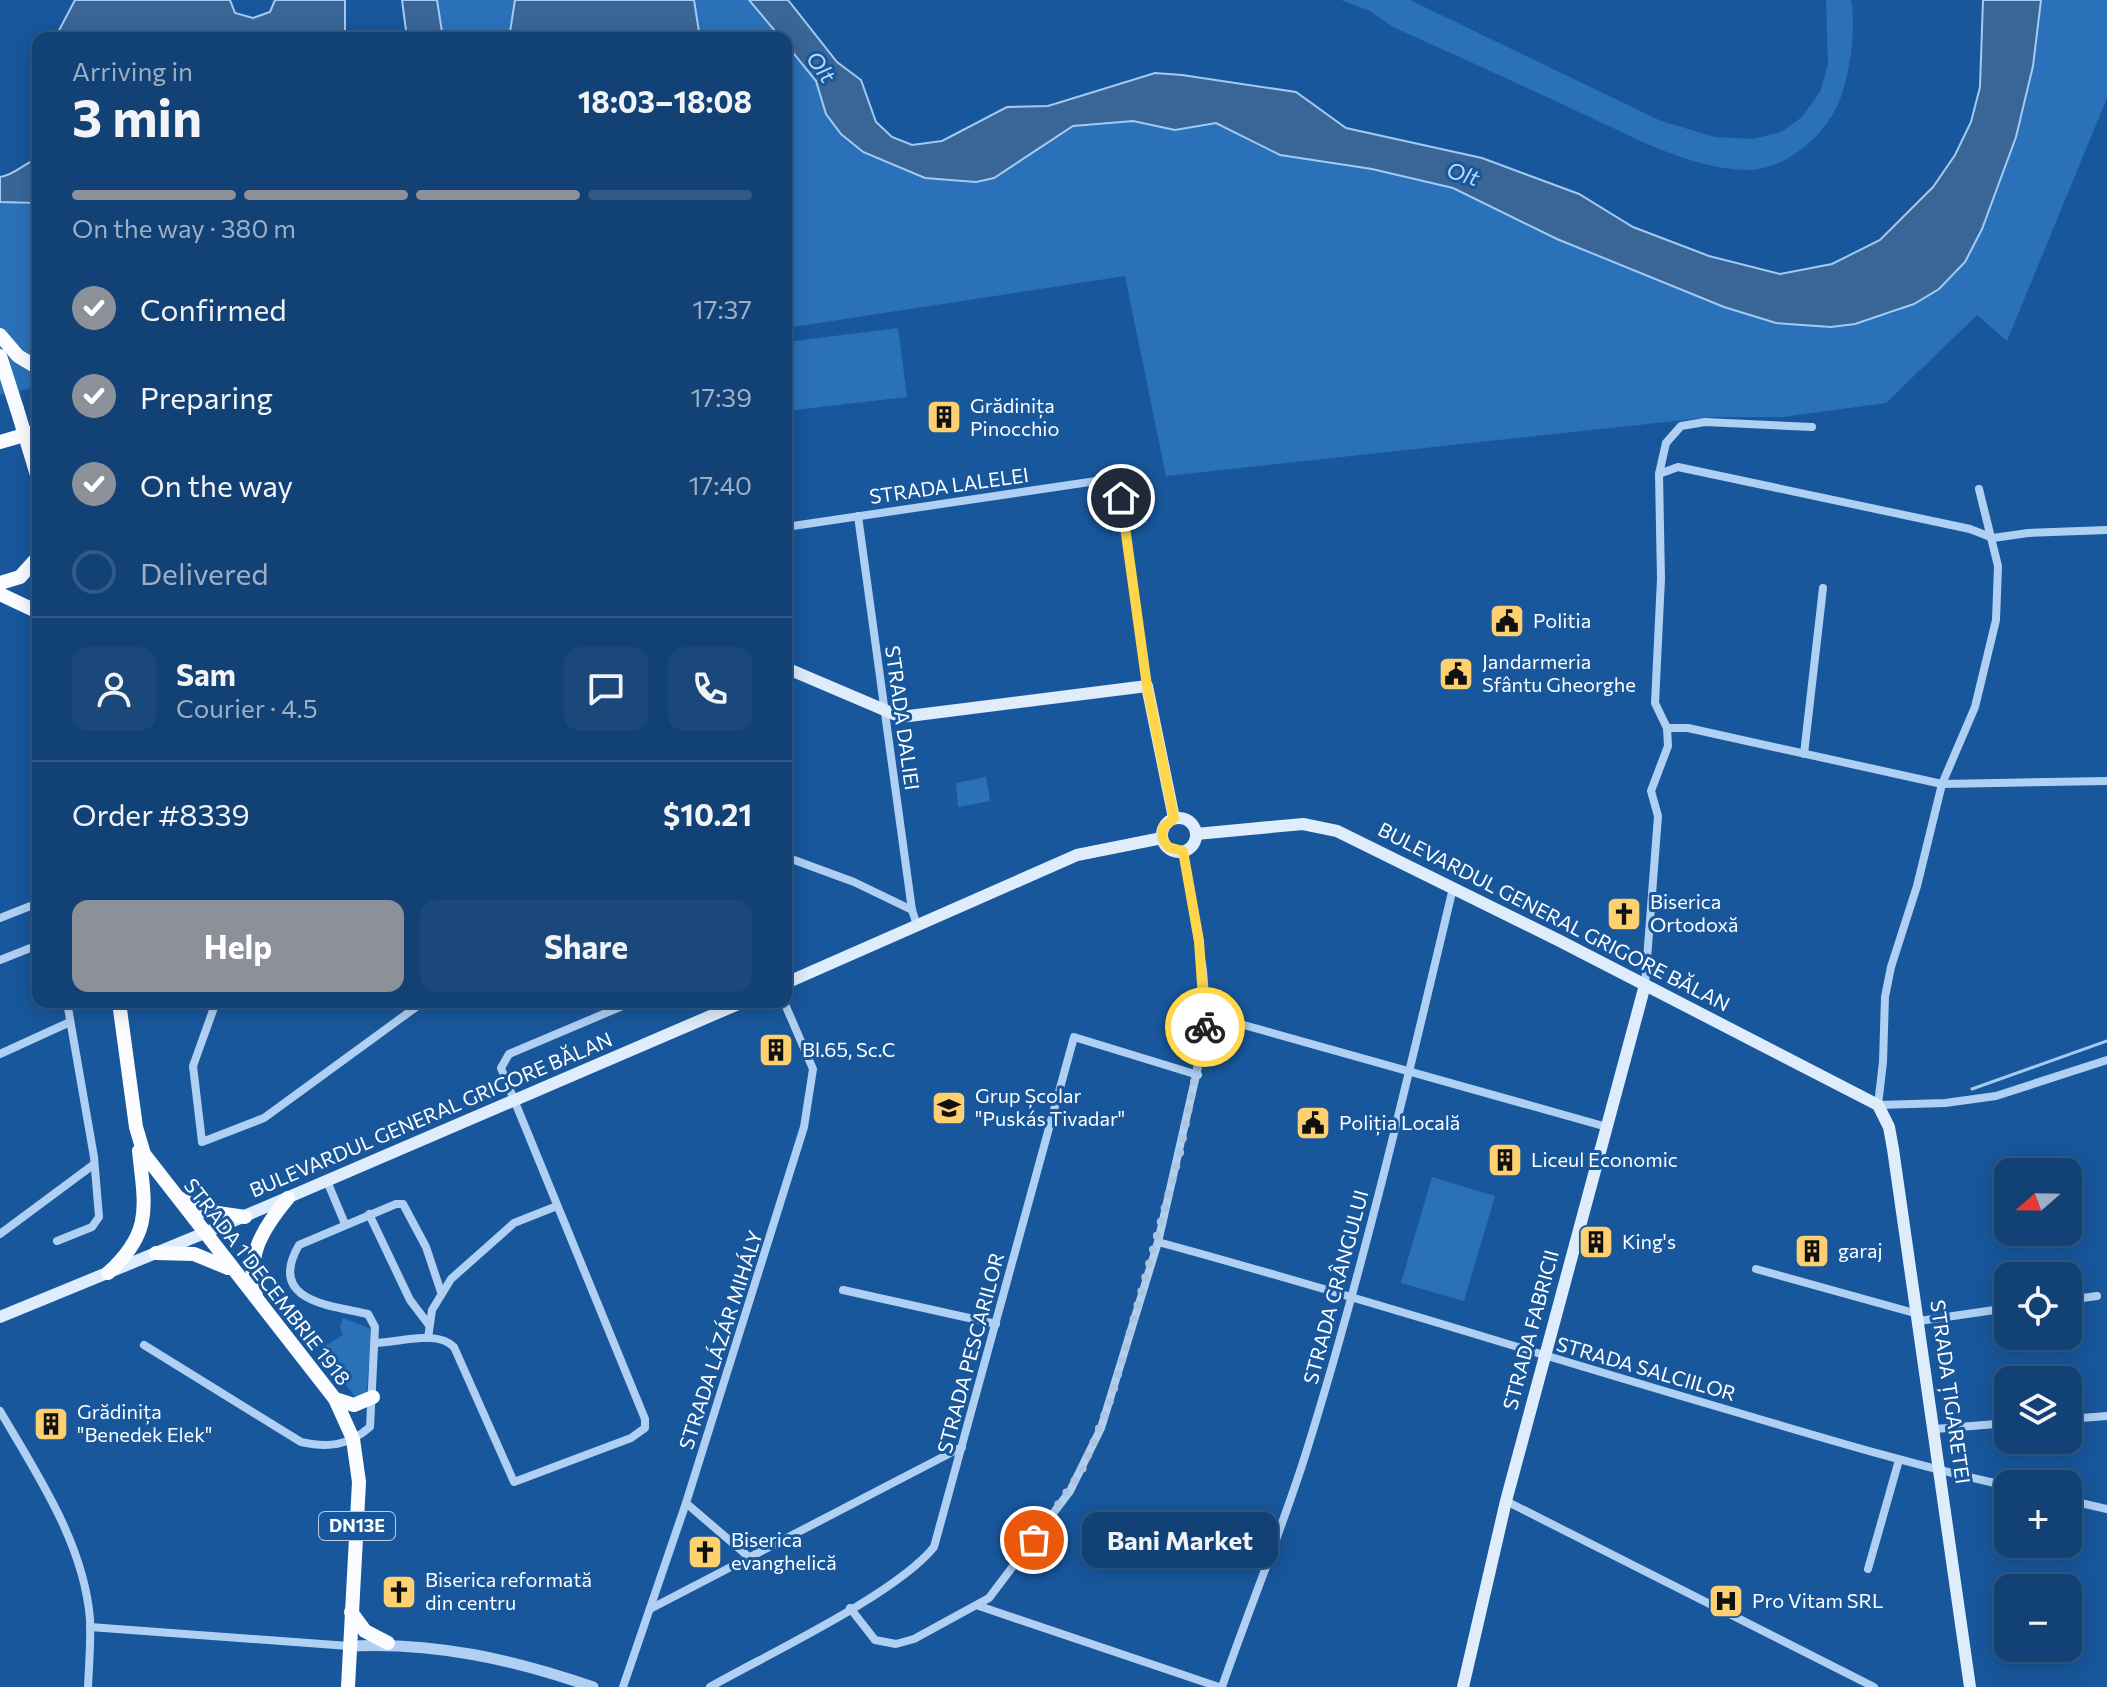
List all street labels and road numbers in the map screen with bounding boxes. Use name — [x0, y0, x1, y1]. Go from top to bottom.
street label: STRADA LALELEI — [868, 462, 1030, 508]
street label: STRADA DALIEI — [881, 644, 925, 792]
street label: BULEVARDUL GENERAL GRIGORE BĂLAN — [1375, 817, 1734, 1016]
street label: BULEVARDUL GENERAL GRIGORE BĂLAN — [246, 1027, 616, 1202]
street label: STRADA 1 DECEMBRIE 1918 — [180, 1173, 356, 1390]
street label: STRADA CRÂNGULUI — [1298, 1187, 1373, 1386]
street label: STRADA LÁZÁR MIHÁLY — [673, 1227, 767, 1452]
street label: STRADA FABRICII — [1497, 1247, 1563, 1412]
street label: STRADA PESCARILOR — [932, 1250, 1008, 1456]
street label: STRADA ȚIGARETEI — [1924, 1298, 1976, 1486]
street label: STRADA SALCIILOR — [1554, 1331, 1739, 1405]
road number: DN13E — [319, 1512, 395, 1540]

